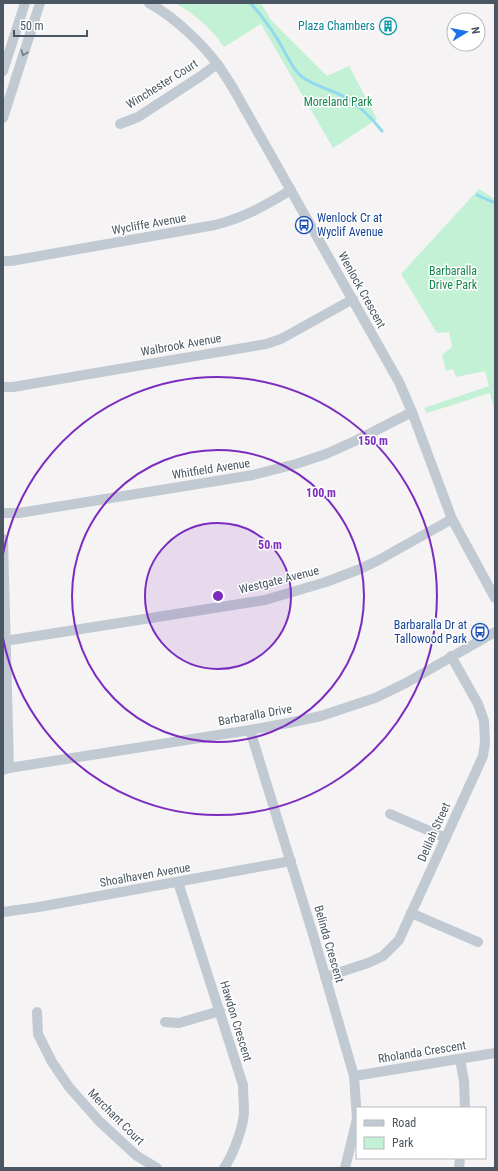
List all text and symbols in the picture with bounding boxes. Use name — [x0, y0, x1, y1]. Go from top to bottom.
scale bar — [14, 12, 87, 38]
north arrow — [446, 12, 486, 52]
building icon: Plaza Chambers — [378, 16, 398, 36]
text: 50 m — [20, 19, 44, 33]
place label: Plaza Chambers — [298, 19, 375, 33]
text: N — [468, 26, 482, 35]
one-way arrow — [20, 50, 29, 57]
street label: Winchester Court — [124, 56, 201, 112]
park label: Moreland Park — [304, 95, 373, 109]
street label: Wycliffe Avenue — [111, 210, 188, 237]
place label: Wenlock Cr at Wyclif Avenue — [317, 211, 384, 239]
bus stop icon: Wenlock Cr at Wyclif Avenue — [294, 215, 314, 235]
street label: Wenlock Crescent — [335, 249, 389, 331]
park label: Barbaralla Drive Park — [429, 264, 478, 292]
street label: Walbrook Avenue — [140, 331, 223, 359]
text: 150 m — [358, 434, 388, 448]
street label: Whitfield Avenue — [171, 456, 251, 482]
text: 100 m — [306, 486, 336, 500]
text: 50 m — [258, 538, 282, 552]
street label: Westgate Avenue — [238, 563, 321, 597]
centre of rings — [211, 589, 225, 603]
place label: Barbaralla Dr at Tallowood Park — [394, 618, 468, 646]
bus stop icon: Barbaralla Dr at Tallowood Park — [470, 622, 490, 642]
street label: Barbaralla Drive — [217, 702, 293, 728]
street label: Delilah Street — [415, 800, 453, 864]
street label: Shoalhaven Avenue — [99, 860, 192, 890]
street label: Belinda Crescent — [311, 904, 347, 985]
street label: Hawdon Crescent — [217, 979, 255, 1063]
street label: Rholanda Crescent — [377, 1038, 467, 1066]
street label: Merchant Court — [85, 1086, 147, 1148]
legend — [356, 1107, 486, 1159]
text: Road — [392, 1116, 416, 1130]
text: Park — [392, 1136, 414, 1150]

